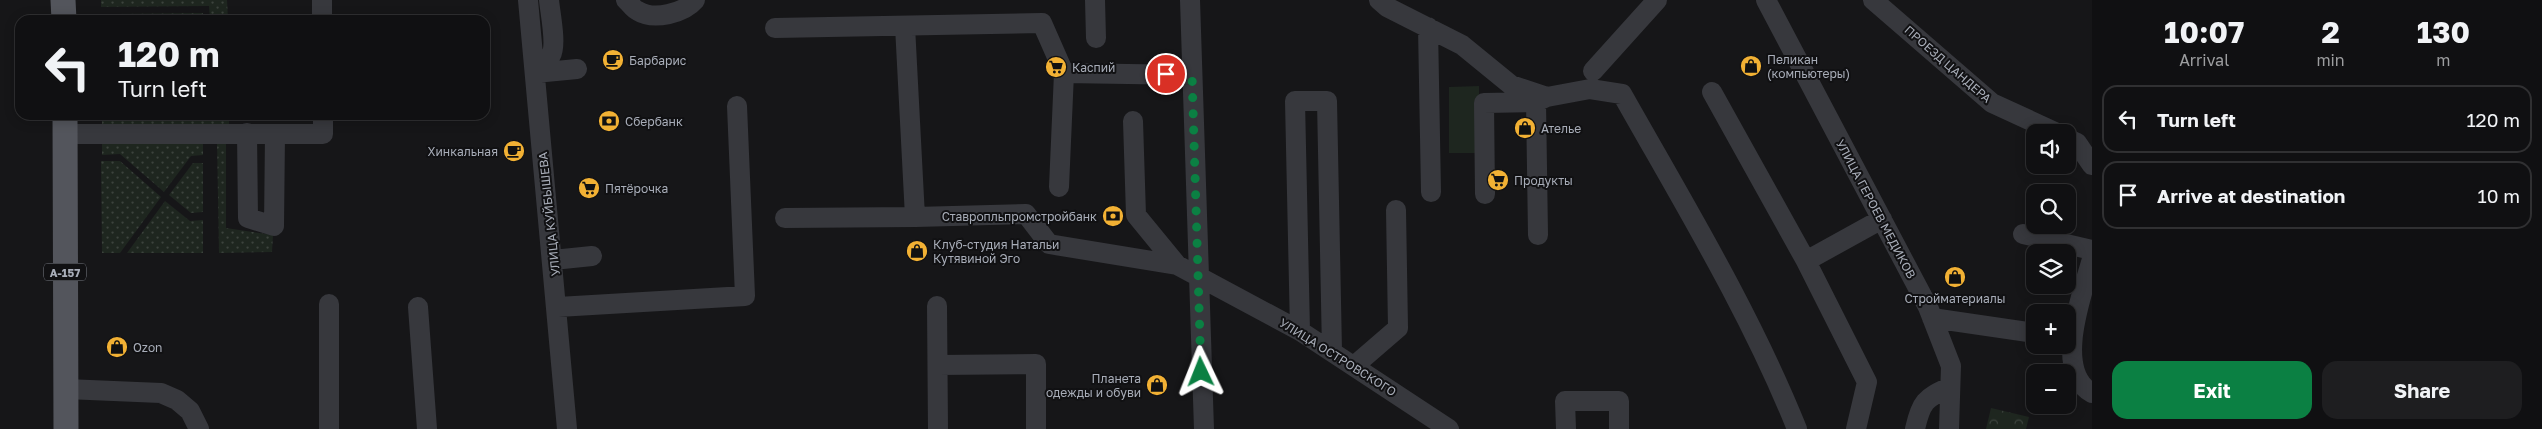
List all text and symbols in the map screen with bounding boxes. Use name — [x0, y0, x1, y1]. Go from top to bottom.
text: 10:07 — [2164, 14, 2244, 50]
text: 2 — [2321, 14, 2340, 50]
text: 130 — [2417, 14, 2470, 50]
street label: ПРОЕЗД ЦАНДЕРА — [1902, 22, 1994, 106]
text: 120 m — [118, 33, 220, 75]
icon: left — [35, 35, 100, 100]
cafe icon: Барбарис — [601, 48, 625, 72]
text: Arrival — [2179, 50, 2229, 70]
text: min — [2316, 50, 2345, 70]
text: m — [2436, 50, 2450, 70]
place label: Пеликан (компьютеры) — [1767, 52, 1850, 81]
place label: Барбарис — [629, 53, 687, 68]
pin — [1145, 53, 1187, 95]
shop icon: Пеликан (компьютеры) — [1739, 54, 1763, 78]
supermarket icon: Каспий — [1044, 55, 1068, 79]
place label: Каспий — [1072, 60, 1115, 75]
icon: arrive — [1152, 60, 1180, 88]
text: Turn left — [118, 75, 207, 102]
icon: left — [2114, 105, 2142, 133]
text: Turn left — [2157, 108, 2236, 131]
text: 120 m — [2466, 108, 2520, 131]
bank icon: Сбербанк — [597, 109, 621, 133]
place label: Сбербанк — [625, 114, 683, 129]
shop icon: Ателье — [1513, 116, 1537, 140]
place label: Ателье — [1541, 121, 1581, 136]
map controls — [2026, 124, 2076, 414]
button: sound — [2026, 124, 2076, 174]
street label: УЛИЦА ГЕРОЕВ МЕДИКОВ — [1833, 137, 1919, 281]
cafe icon: Хинкальная — [502, 139, 526, 163]
place label: Хинкальная — [428, 144, 498, 159]
street label: УЛИЦА КУЙБЫШЕВА — [535, 151, 563, 277]
supermarket icon: Продукты — [1486, 168, 1510, 192]
place label: Продукты — [1514, 173, 1573, 188]
supermarket icon: Пятёрочка — [577, 176, 601, 200]
place label: Пятёрочка — [605, 181, 668, 196]
icon: arrive — [2114, 181, 2142, 209]
button: search — [2026, 184, 2076, 234]
text: Arrive at destination — [2157, 184, 2345, 207]
text: 10 m — [2477, 184, 2520, 207]
bank icon: Ставропльпромстройбанк — [1101, 204, 1125, 228]
place label: Ставропльпромстройбанк — [942, 209, 1097, 224]
place label: Клуб-студия Натальи Кутявиной Эго — [933, 237, 1059, 266]
shop icon: Клуб-студия Натальи Кутявиной Эго — [905, 239, 929, 263]
button: layers — [2026, 244, 2076, 294]
road number: А-157 — [44, 264, 86, 280]
shop icon: Стройматериалы — [1943, 265, 1967, 289]
place label: Стройматериалы — [1904, 291, 2006, 306]
button: + — [2026, 304, 2076, 354]
street label: УЛИЦА ОСТРОВСКОГО — [1277, 315, 1399, 399]
shop icon: Ozon — [105, 335, 129, 359]
place label: Ozon — [133, 340, 162, 355]
position arrow — [1174, 345, 1226, 397]
button: Exit — [2112, 361, 2312, 419]
button: Share — [2322, 361, 2522, 419]
button: − — [2026, 364, 2076, 414]
place label: Планета одежды и обуви — [1046, 371, 1141, 400]
shop icon: Планета одежды и обуви — [1145, 373, 1169, 397]

